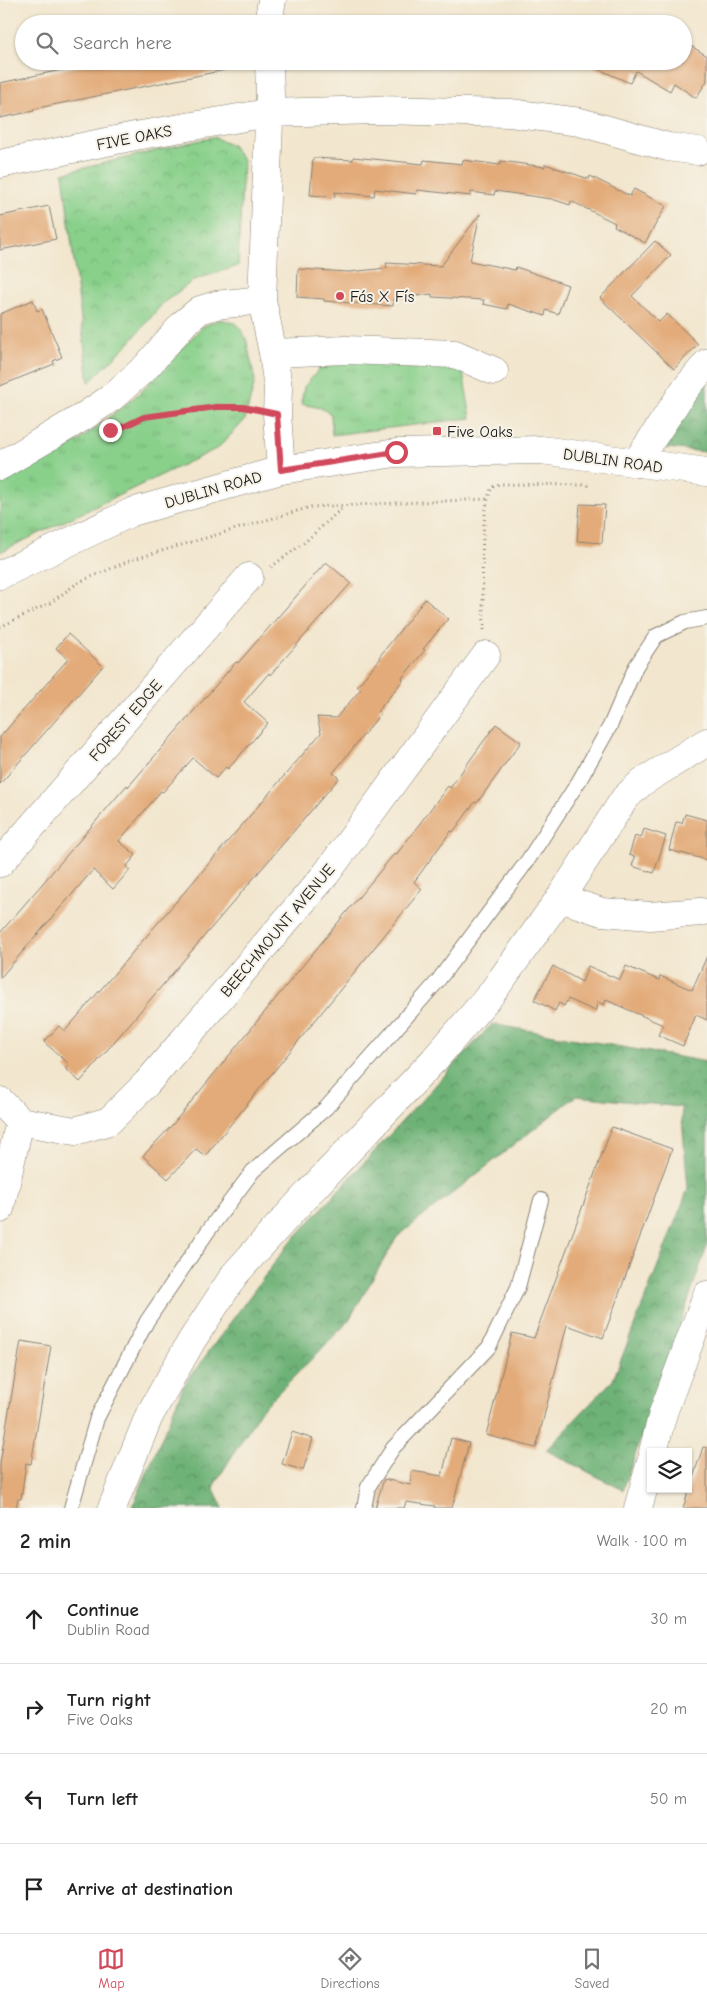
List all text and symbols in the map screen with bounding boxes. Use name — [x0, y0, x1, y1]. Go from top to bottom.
search box — [15, 15, 692, 70]
icon: search — [33, 29, 61, 57]
text: Search here — [73, 32, 172, 54]
street label: FIVE OAKS — [95, 122, 174, 154]
place label: Fás X Fís — [350, 288, 415, 306]
marker: Fás X Fís — [334, 290, 346, 302]
route end — [99, 419, 122, 442]
place label: Five Oaks — [447, 423, 513, 441]
marker: Five Oaks — [431, 425, 443, 437]
route start — [385, 441, 408, 464]
street label: DUBLIN ROAD — [562, 445, 664, 477]
street label: DUBLIN ROAD — [163, 467, 264, 512]
street label: FOREST EDGE — [86, 676, 166, 765]
street label: BEECHMOUNT AVENUE — [217, 860, 339, 1001]
map controls — [647, 1448, 692, 1493]
button: layers — [647, 1448, 692, 1493]
text: 2 min — [20, 1529, 71, 1553]
text: Walk · 100 m — [597, 1532, 687, 1550]
text: Continue — [67, 1599, 139, 1621]
icon: ahead — [20, 1605, 48, 1633]
text: 30 m — [651, 1610, 687, 1628]
text: Dublin Road — [67, 1621, 150, 1639]
text: Turn right — [67, 1689, 151, 1711]
icon: right — [20, 1695, 48, 1723]
text: 20 m — [650, 1700, 687, 1718]
text: Five Oaks — [67, 1711, 133, 1729]
icon: left — [20, 1785, 48, 1813]
text: Turn left — [67, 1788, 138, 1810]
text: 50 m — [650, 1790, 687, 1808]
icon: arrive — [20, 1875, 48, 1903]
text: Arrive at destination — [67, 1878, 233, 1900]
tab: Map — [97, 1945, 125, 1992]
tab: Directions — [320, 1945, 380, 1992]
tab: Saved — [575, 1945, 610, 1992]

